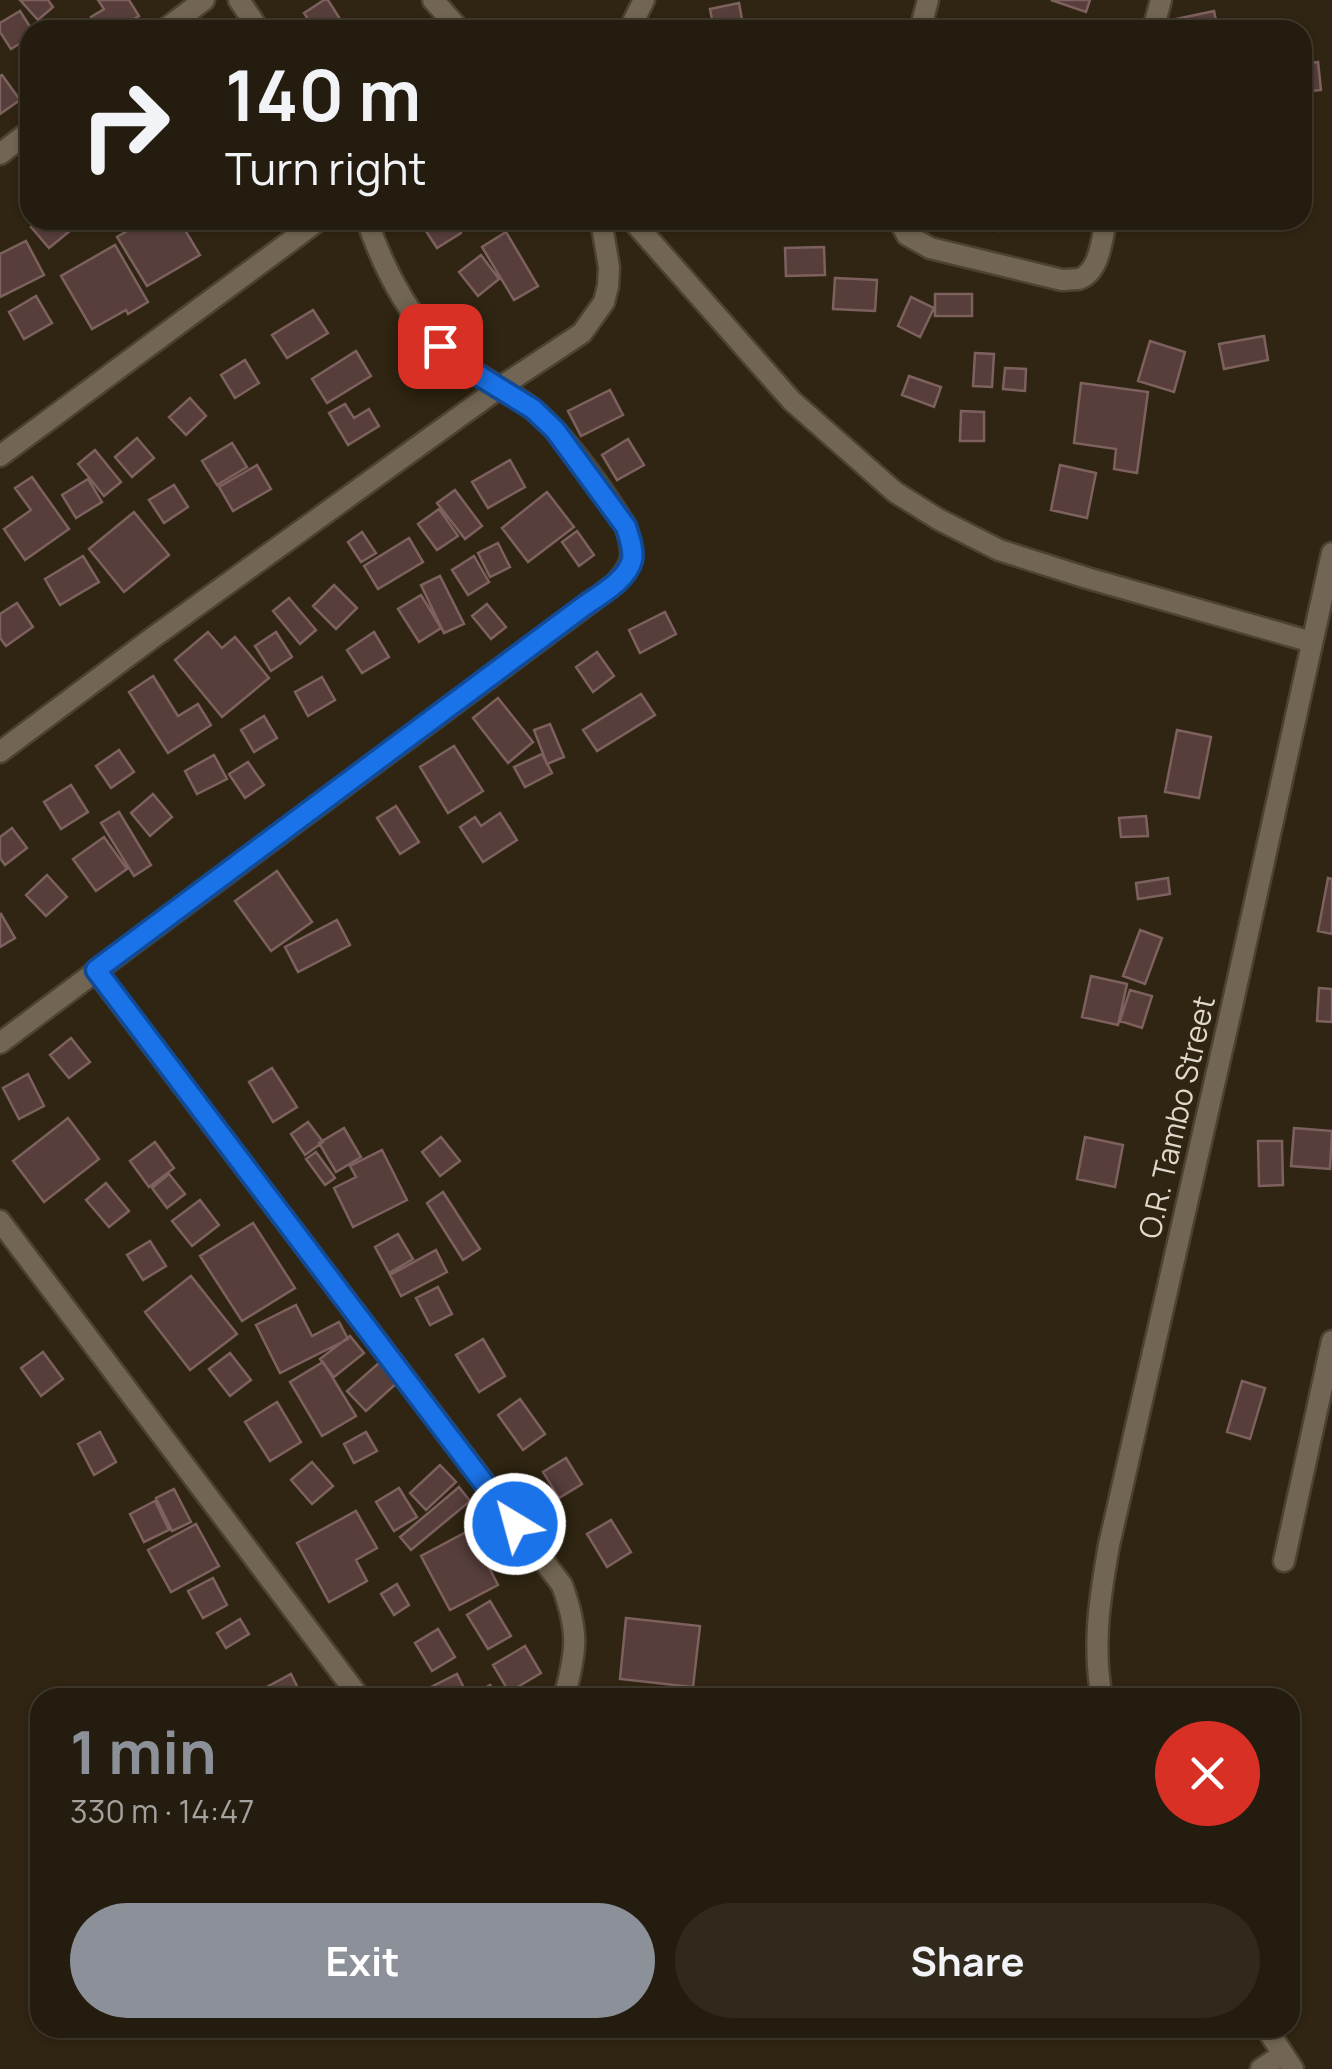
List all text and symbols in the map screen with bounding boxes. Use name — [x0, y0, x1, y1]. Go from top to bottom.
text: 140 m — [225, 46, 421, 142]
icon: right — [60, 60, 190, 190]
text: Turn right — [225, 137, 426, 199]
pin — [398, 304, 483, 389]
icon: arrive — [413, 319, 468, 374]
street label: O.R. Tambo Street — [1128, 992, 1224, 1242]
position arrow — [463, 1472, 567, 1576]
text: 1 min — [70, 1710, 217, 1792]
button: close — [1155, 1721, 1260, 1826]
text: 330 m · 14:47 — [70, 1789, 254, 1833]
button: Exit — [70, 1903, 655, 2018]
button: Share — [675, 1903, 1260, 2018]

